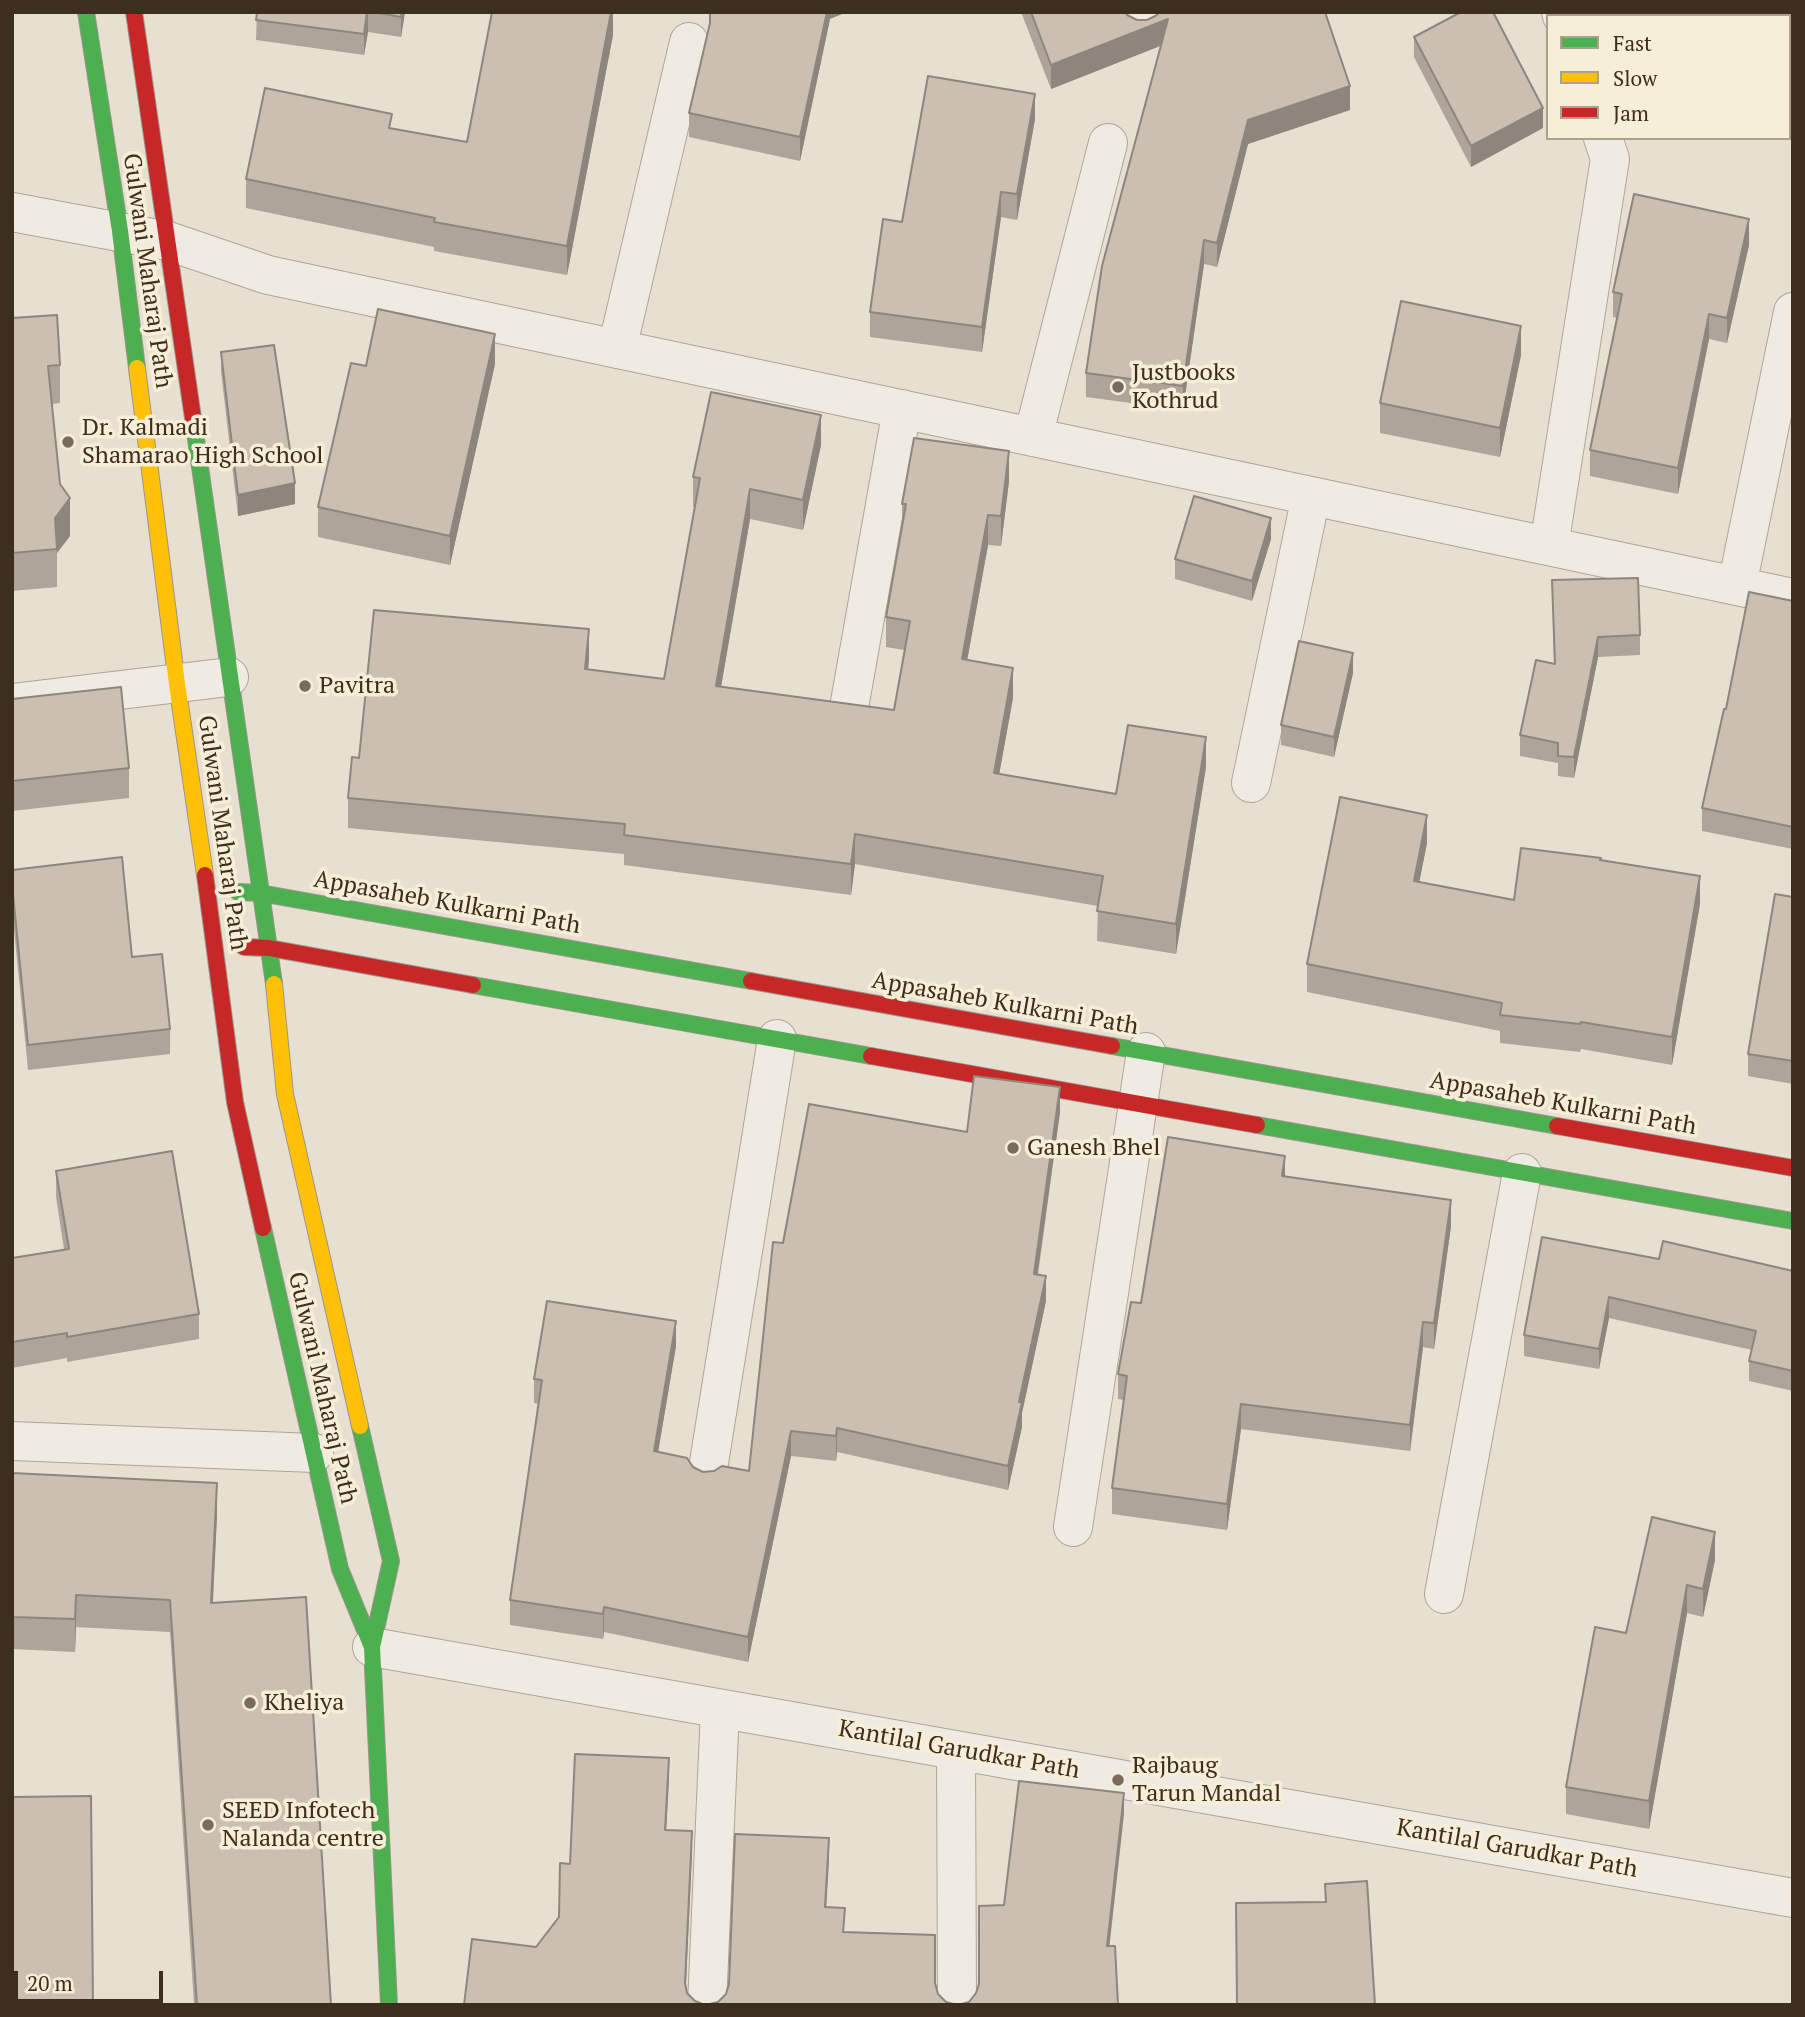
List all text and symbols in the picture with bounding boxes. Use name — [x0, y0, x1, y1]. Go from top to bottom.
legend — [1546, 14, 1791, 140]
text: Fast — [1613, 29, 1652, 57]
text: Slow — [1613, 64, 1657, 92]
text: Jam — [1613, 99, 1649, 127]
street label: Gulwani Maharaj Path — [116, 152, 178, 390]
place label: Justbooks Kothrud — [1132, 359, 1236, 415]
marker: Justbooks Kothrud — [1110, 379, 1126, 395]
place label: Dr. Kalmadi Shamarao High School — [82, 414, 323, 470]
marker: Dr. Kalmadi Shamarao High School — [60, 434, 76, 450]
place label: Pavitra — [319, 672, 395, 700]
marker: Pavitra — [297, 678, 313, 694]
street label: Gulwani Maharaj Path — [191, 714, 253, 952]
street label: Appasaheb Kulkarni Path — [311, 865, 583, 941]
street label: Appasaheb Kulkarni Path — [869, 966, 1141, 1042]
street label: Appasaheb Kulkarni Path — [1427, 1066, 1699, 1142]
place label: Ganesh Bhel — [1027, 1134, 1160, 1162]
marker: Ganesh Bhel — [1005, 1140, 1021, 1156]
street label: Gulwani Maharaj Path — [281, 1269, 363, 1507]
place label: Kheliya — [264, 1689, 344, 1717]
marker: Kheliya — [242, 1695, 258, 1711]
street label: Kantilal Garudkar Path — [836, 1715, 1082, 1785]
place label: Rajbaug Tarun Mandal — [1132, 1752, 1281, 1808]
marker: Rajbaug Tarun Mandal — [1110, 1772, 1126, 1788]
place label: SEED Infotech Nalanda centre — [222, 1797, 384, 1853]
street label: Kantilal Garudkar Path — [1394, 1814, 1640, 1884]
marker: SEED Infotech Nalanda centre — [200, 1817, 216, 1833]
scale bar — [18, 1958, 166, 2002]
text: 20 m — [27, 1969, 73, 1997]

